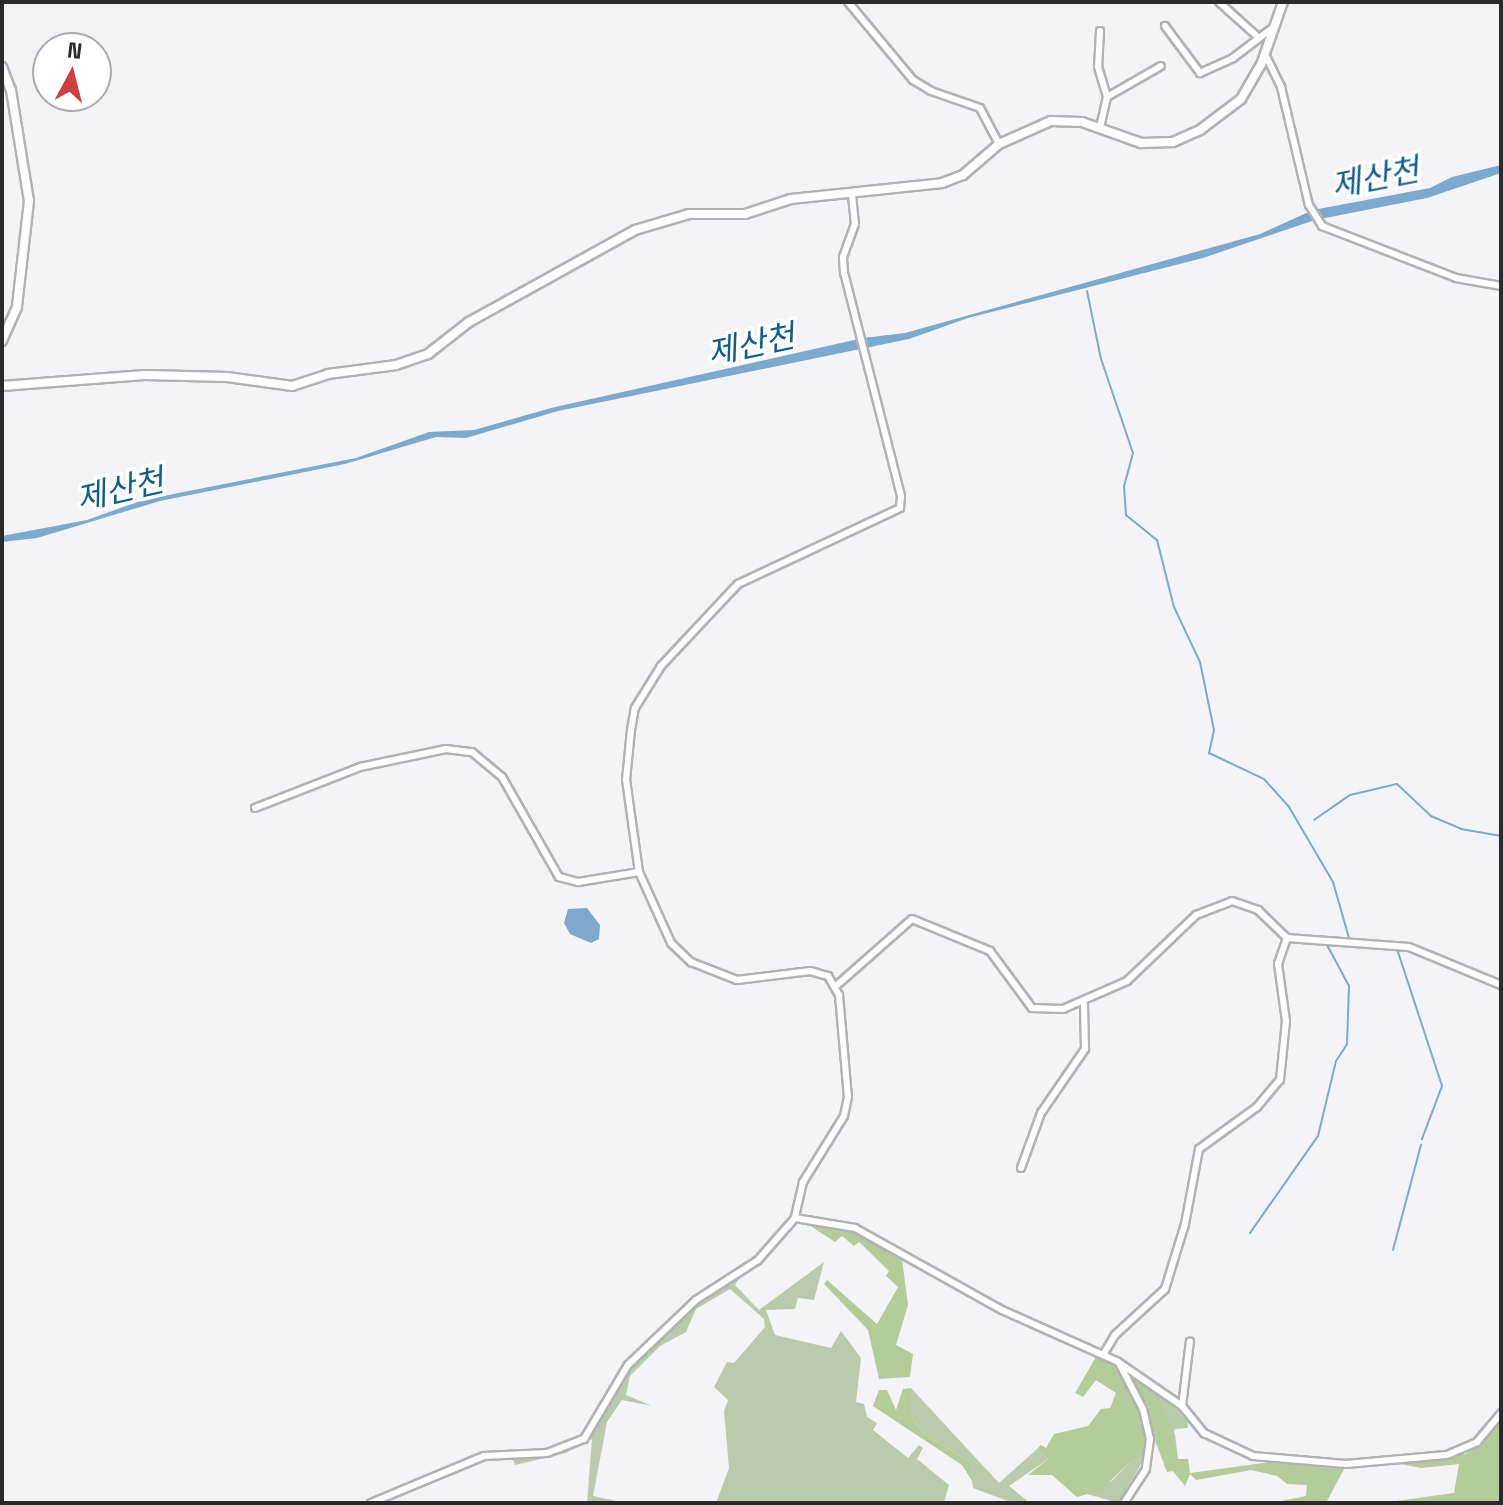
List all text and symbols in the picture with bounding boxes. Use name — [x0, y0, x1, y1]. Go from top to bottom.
north arrow — [32, 32, 112, 112]
text: N — [66, 35, 84, 65]
water label: 제산천 — [1328, 151, 1422, 205]
water label: 제산천 — [704, 317, 798, 373]
water label: 제산천 — [73, 461, 167, 519]

